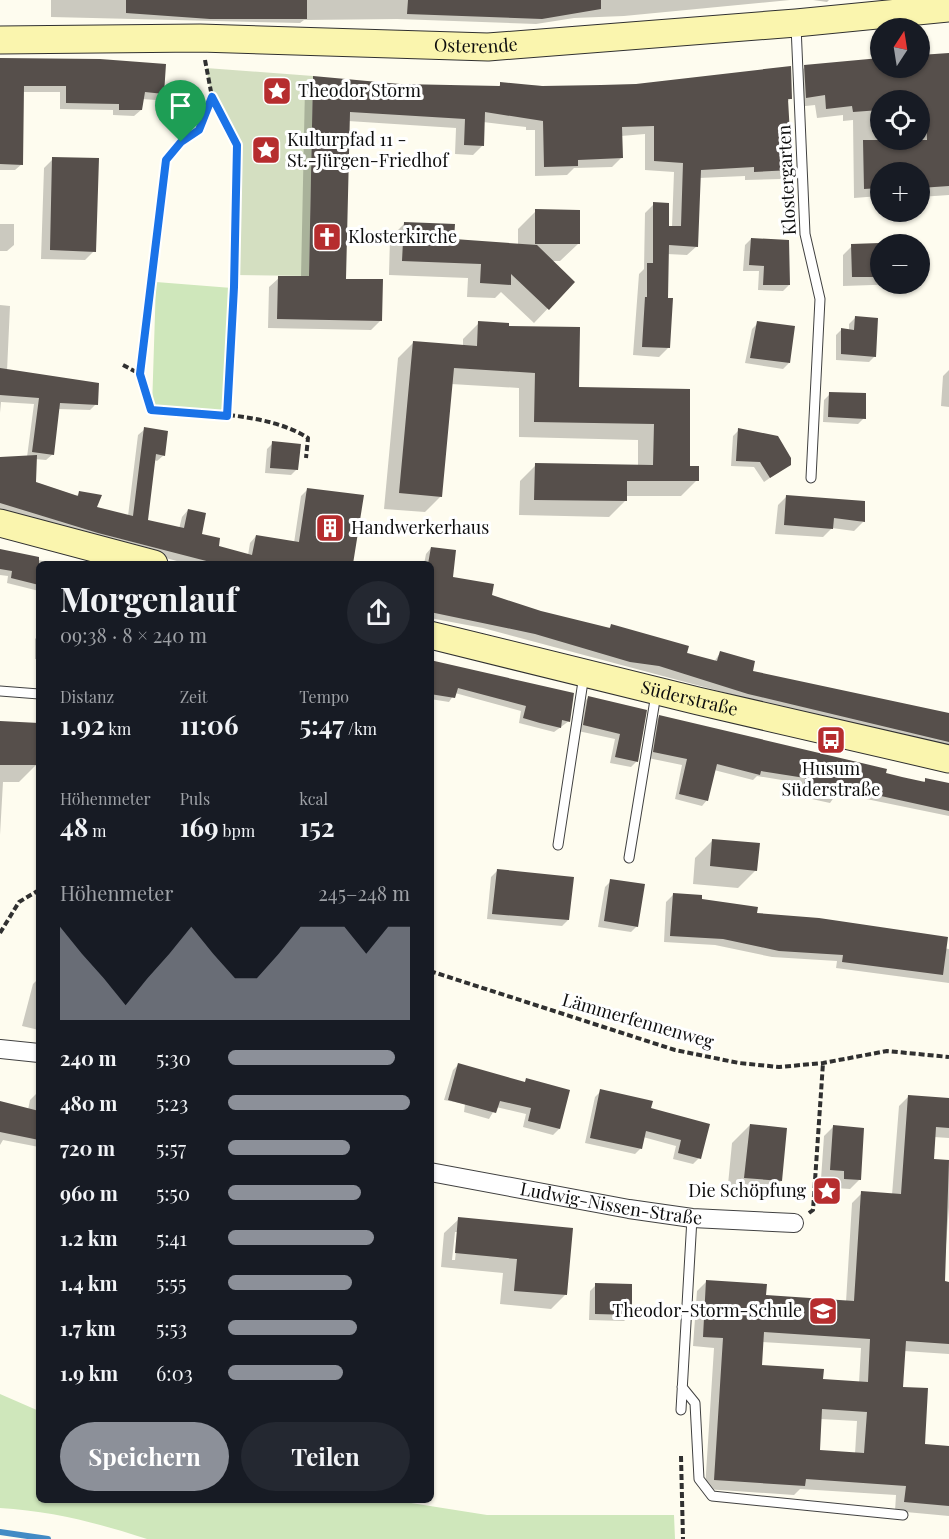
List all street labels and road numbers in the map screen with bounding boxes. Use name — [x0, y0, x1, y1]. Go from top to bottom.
street label: Osterende — [434, 32, 519, 58]
street label: Klostergarten — [771, 124, 801, 236]
street label: Süderstraße — [639, 674, 740, 721]
street label: Lämmerfennenweg — [560, 987, 717, 1053]
street label: Ludwig-Nissen-Straße — [518, 1176, 703, 1229]

